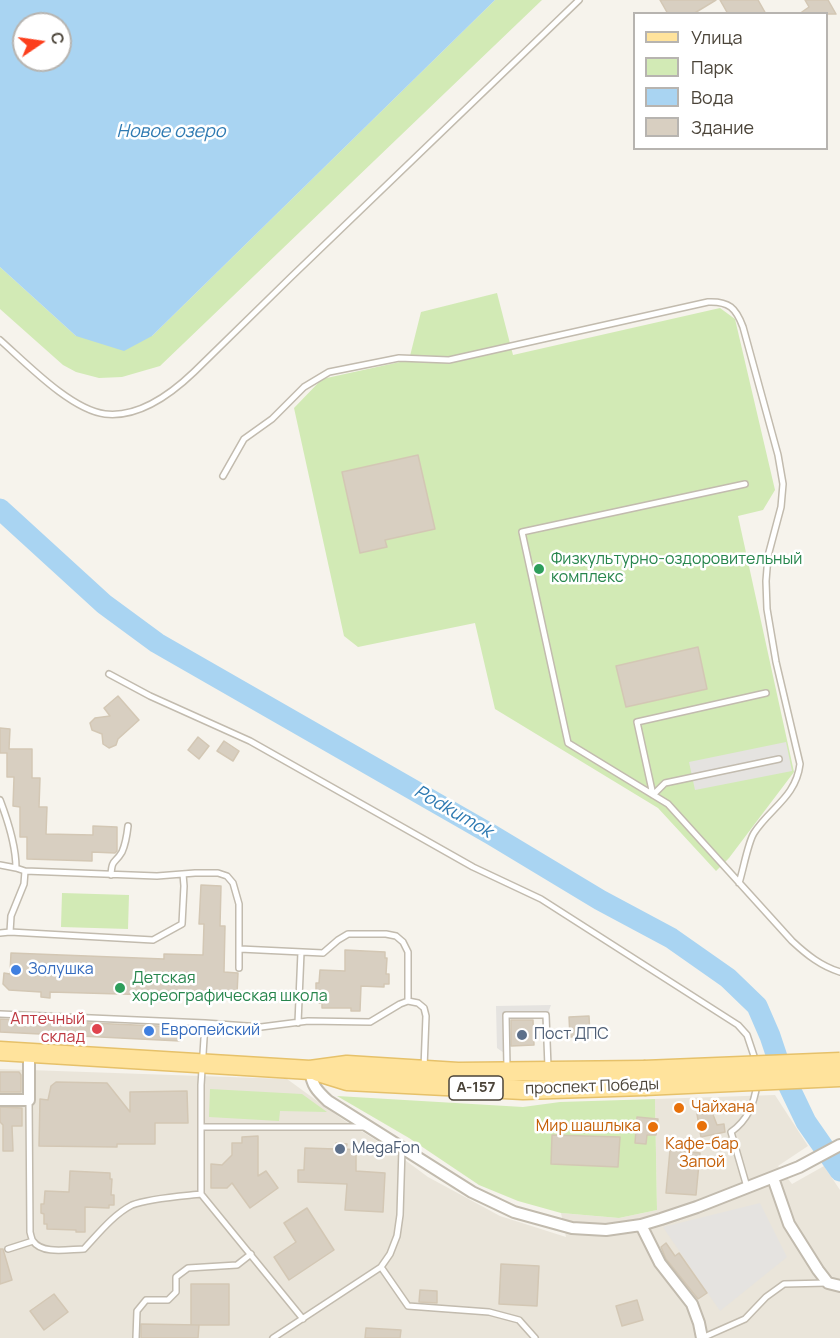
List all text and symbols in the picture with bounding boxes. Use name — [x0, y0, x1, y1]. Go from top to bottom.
north arrow — [12, 12, 72, 72]
legend — [633, 12, 828, 150]
text: Улица — [691, 25, 743, 49]
text: С — [46, 30, 70, 47]
text: Парк — [691, 55, 733, 79]
text: Вода — [691, 85, 733, 109]
text: Здание — [691, 115, 754, 139]
water label: Новое озеро — [117, 121, 225, 143]
place label: Физкультурно-оздоровительный комплекс — [551, 550, 802, 588]
marker: Физкультурно-оздоровительный комплекс — [532, 562, 546, 576]
water label: Podkumok — [410, 781, 496, 843]
place label: Золушка — [28, 960, 94, 980]
marker: Золушка — [9, 963, 23, 977]
place label: Детская хореографическая школа — [132, 969, 328, 1007]
marker: Детская хореографическая школа — [113, 981, 127, 995]
place label: Аптечный склад — [10, 1010, 85, 1048]
place label: Европейский — [161, 1021, 260, 1041]
marker: Аптечный склад — [90, 1022, 104, 1036]
marker: Европейский — [142, 1024, 156, 1038]
place label: Пост ДПС — [534, 1025, 609, 1045]
marker: Пост ДПС — [515, 1028, 529, 1042]
street label: проспект Победы — [525, 1075, 659, 1099]
road number: А-157 — [449, 1076, 503, 1100]
place label: Чайхана — [691, 1098, 755, 1118]
marker: Чайхана — [672, 1101, 686, 1115]
place label: Мир шашлыка — [536, 1117, 641, 1137]
marker: Кафе-бар Запой — [695, 1119, 709, 1133]
marker: Мир шашлыка — [646, 1120, 660, 1134]
place label: Кафе-бар Запой — [665, 1135, 739, 1173]
place label: MegaFon — [352, 1139, 420, 1159]
marker: MegaFon — [333, 1142, 347, 1156]

